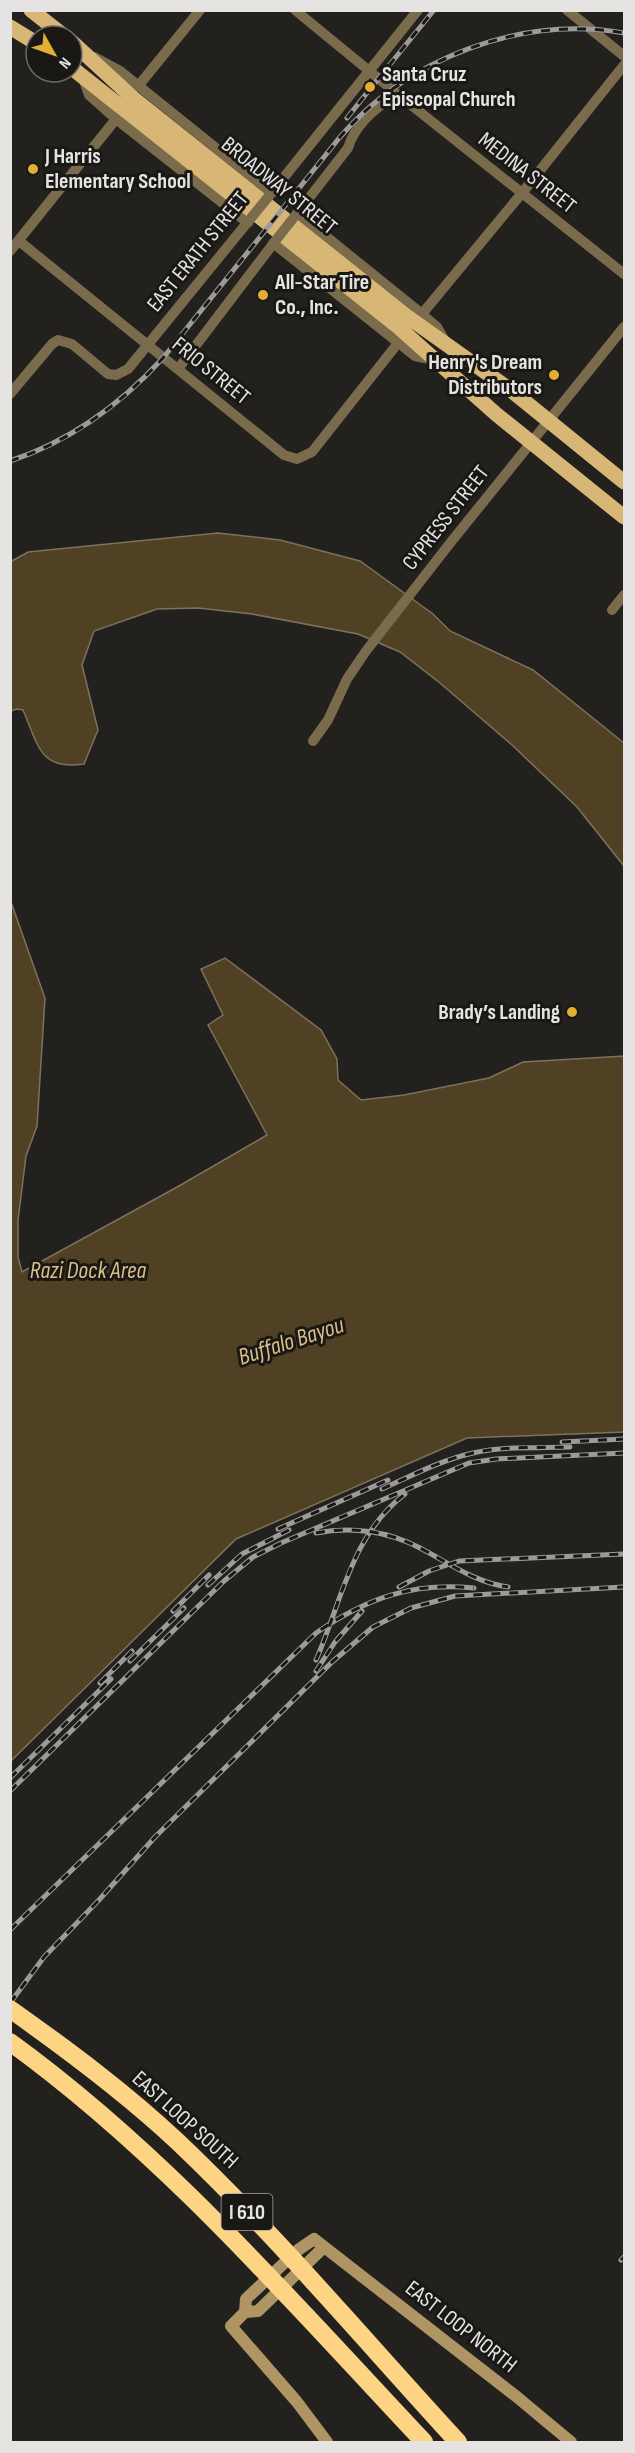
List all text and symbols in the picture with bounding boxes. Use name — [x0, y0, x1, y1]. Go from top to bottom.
north arrow — [24, 24, 84, 84]
text: N — [54, 53, 74, 72]
place label: Santa Cruz Episcopal Church — [382, 61, 516, 113]
marker: Santa Cruz Episcopal Church — [363, 80, 377, 94]
street label: MEDINA STREET — [473, 126, 581, 220]
street label: BROADWAY STREET — [216, 131, 342, 241]
place label: J Harris Elementary School — [44, 143, 191, 195]
marker: J Harris Elementary School — [26, 162, 40, 176]
street label: EAST ERATH STREET — [141, 186, 255, 317]
place label: All-Star Tire Co., Inc. — [274, 269, 369, 321]
marker: All-Star Tire Co., Inc. — [256, 288, 270, 302]
street label: FRIO STREET — [166, 331, 256, 411]
place label: Henry's Dream Distributors — [428, 349, 542, 401]
marker: Henry's Dream Distributors — [547, 368, 561, 382]
street label: CYPRESS STREET — [397, 460, 495, 576]
place label: Brady’s Landing — [438, 999, 560, 1026]
marker: Brady’s Landing — [565, 1005, 579, 1019]
water label: Razi Dock Area — [30, 1256, 146, 1285]
water label: Buffalo Bayou — [234, 1310, 348, 1372]
street label: EAST LOOP SOUTH — [126, 2065, 244, 2175]
road number: I 610 — [222, 2194, 272, 2230]
street label: EAST LOOP NORTH — [400, 2275, 522, 2379]

